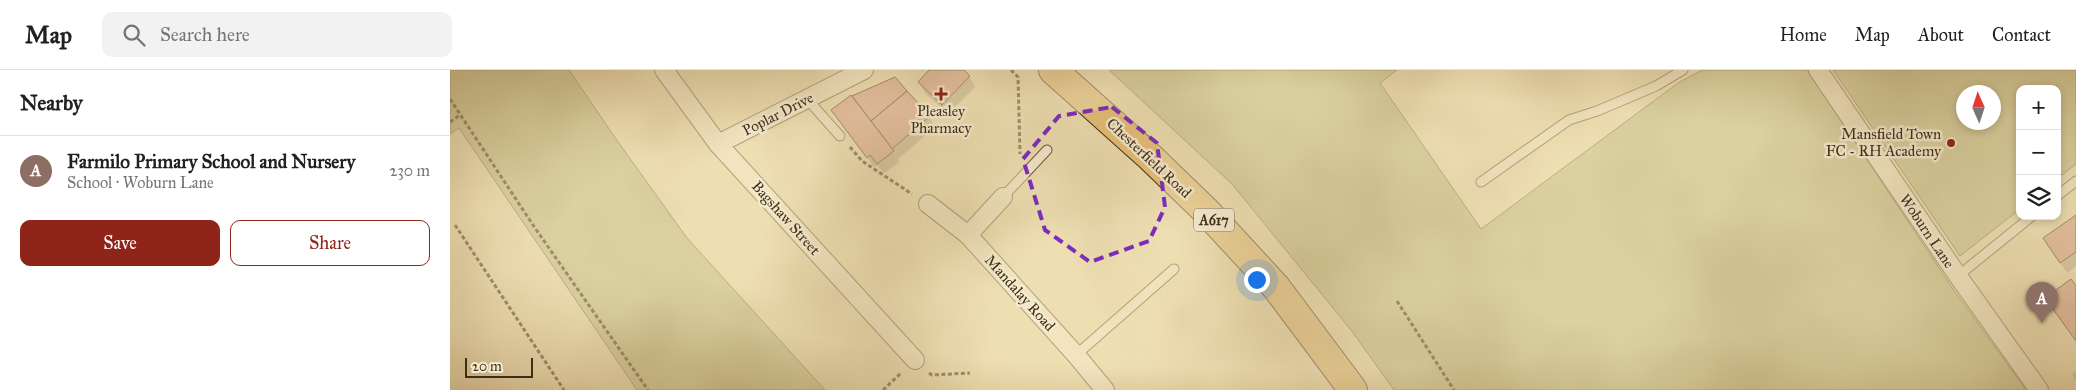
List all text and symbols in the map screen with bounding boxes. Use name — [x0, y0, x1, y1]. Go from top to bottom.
search box — [102, 12, 452, 57]
text: Map — [25, 20, 72, 50]
icon: search — [120, 21, 148, 49]
text: Search here — [160, 23, 250, 46]
text: Home — [1780, 24, 1827, 46]
text: Map — [1855, 24, 1890, 46]
text: About — [1918, 24, 1964, 46]
text: Contact — [1992, 24, 2051, 46]
north arrow — [1956, 85, 2001, 130]
map controls — [2016, 85, 2061, 220]
button: + — [2016, 85, 2061, 130]
street label: Poplar Drive — [739, 88, 817, 140]
marker: Pleasley Pharmacy — [935, 88, 947, 100]
text: Nearby — [20, 90, 83, 116]
place label: Pleasley Pharmacy — [910, 102, 973, 137]
street label: Chesterfield Road — [1103, 114, 1195, 202]
place label: Mansfield Town FC - RH Academy — [1826, 125, 1942, 160]
button: − — [2016, 130, 2061, 175]
marker: Mansfield Town FC - RH Academy — [1945, 137, 1957, 149]
text: Farmilo Primary School and Nursery — [67, 150, 355, 173]
text: A — [31, 161, 41, 180]
text: 230 m — [390, 161, 430, 180]
text: School · Woburn Lane — [67, 173, 214, 192]
button: layers — [2016, 175, 2061, 220]
street label: Bagshaw Street — [748, 177, 824, 259]
street label: Woburn Lane — [1896, 191, 1958, 271]
road number: A617 — [1194, 208, 1234, 232]
button: Save — [20, 220, 220, 266]
button: Share — [230, 220, 430, 266]
street label: Mandalay Road — [981, 251, 1059, 335]
your location — [1244, 267, 1270, 293]
pin: A — [2026, 282, 2058, 323]
scale bar — [465, 355, 532, 378]
text: 20 m — [472, 358, 502, 375]

